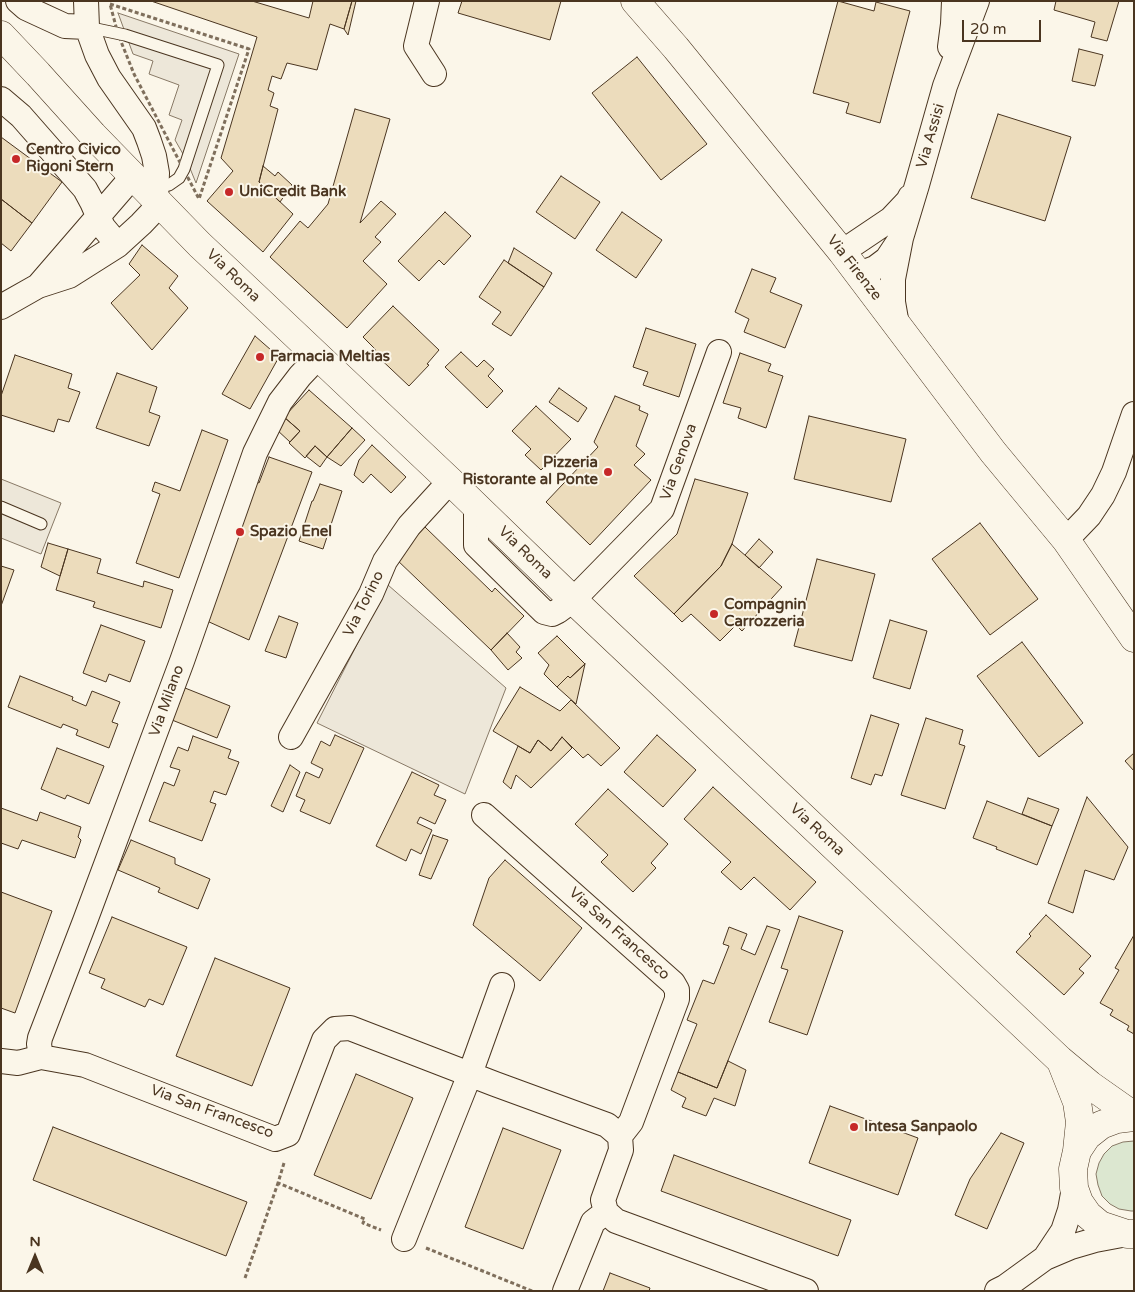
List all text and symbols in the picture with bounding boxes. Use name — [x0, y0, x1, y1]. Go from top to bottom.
scale bar — [965, 10, 1044, 42]
text: 20 m — [970, 20, 1007, 38]
street label: Via Assisi — [913, 102, 949, 170]
place label: Centro Civico Rigoni Stern — [26, 141, 121, 176]
marker: Centro Civico Rigoni Stern — [10, 153, 22, 165]
place label: UniCredit Bank — [239, 183, 346, 201]
marker: UniCredit Bank — [223, 186, 235, 198]
street label: Via Firenze — [823, 232, 885, 304]
street label: Via Roma — [202, 246, 264, 306]
place label: Farmacia Meltias — [270, 348, 390, 366]
marker: Farmacia Meltias — [254, 351, 266, 363]
street label: Via Genova — [657, 421, 701, 503]
place label: Pizzeria Ristorante al Ponte — [462, 454, 598, 489]
marker: Pizzeria Ristorante al Ponte — [602, 466, 614, 478]
place label: Spazio Enel — [250, 523, 332, 541]
street label: Via Roma — [494, 523, 556, 583]
marker: Spazio Enel — [234, 526, 246, 538]
street label: Via Torino — [340, 568, 388, 640]
place label: Compagnin Carrozzeria — [724, 596, 806, 631]
marker: Compagnin Carrozzeria — [708, 608, 720, 620]
street label: Via Milano — [146, 663, 188, 739]
street label: Via Roma — [786, 800, 848, 860]
street label: Via San Francesco — [565, 884, 673, 984]
street label: Via San Francesco — [148, 1081, 276, 1143]
place label: Intesa Sanpaolo — [864, 1118, 977, 1136]
marker: Intesa Sanpaolo — [848, 1121, 860, 1133]
north arrow — [10, 1232, 60, 1282]
text: N — [29, 1233, 41, 1250]

